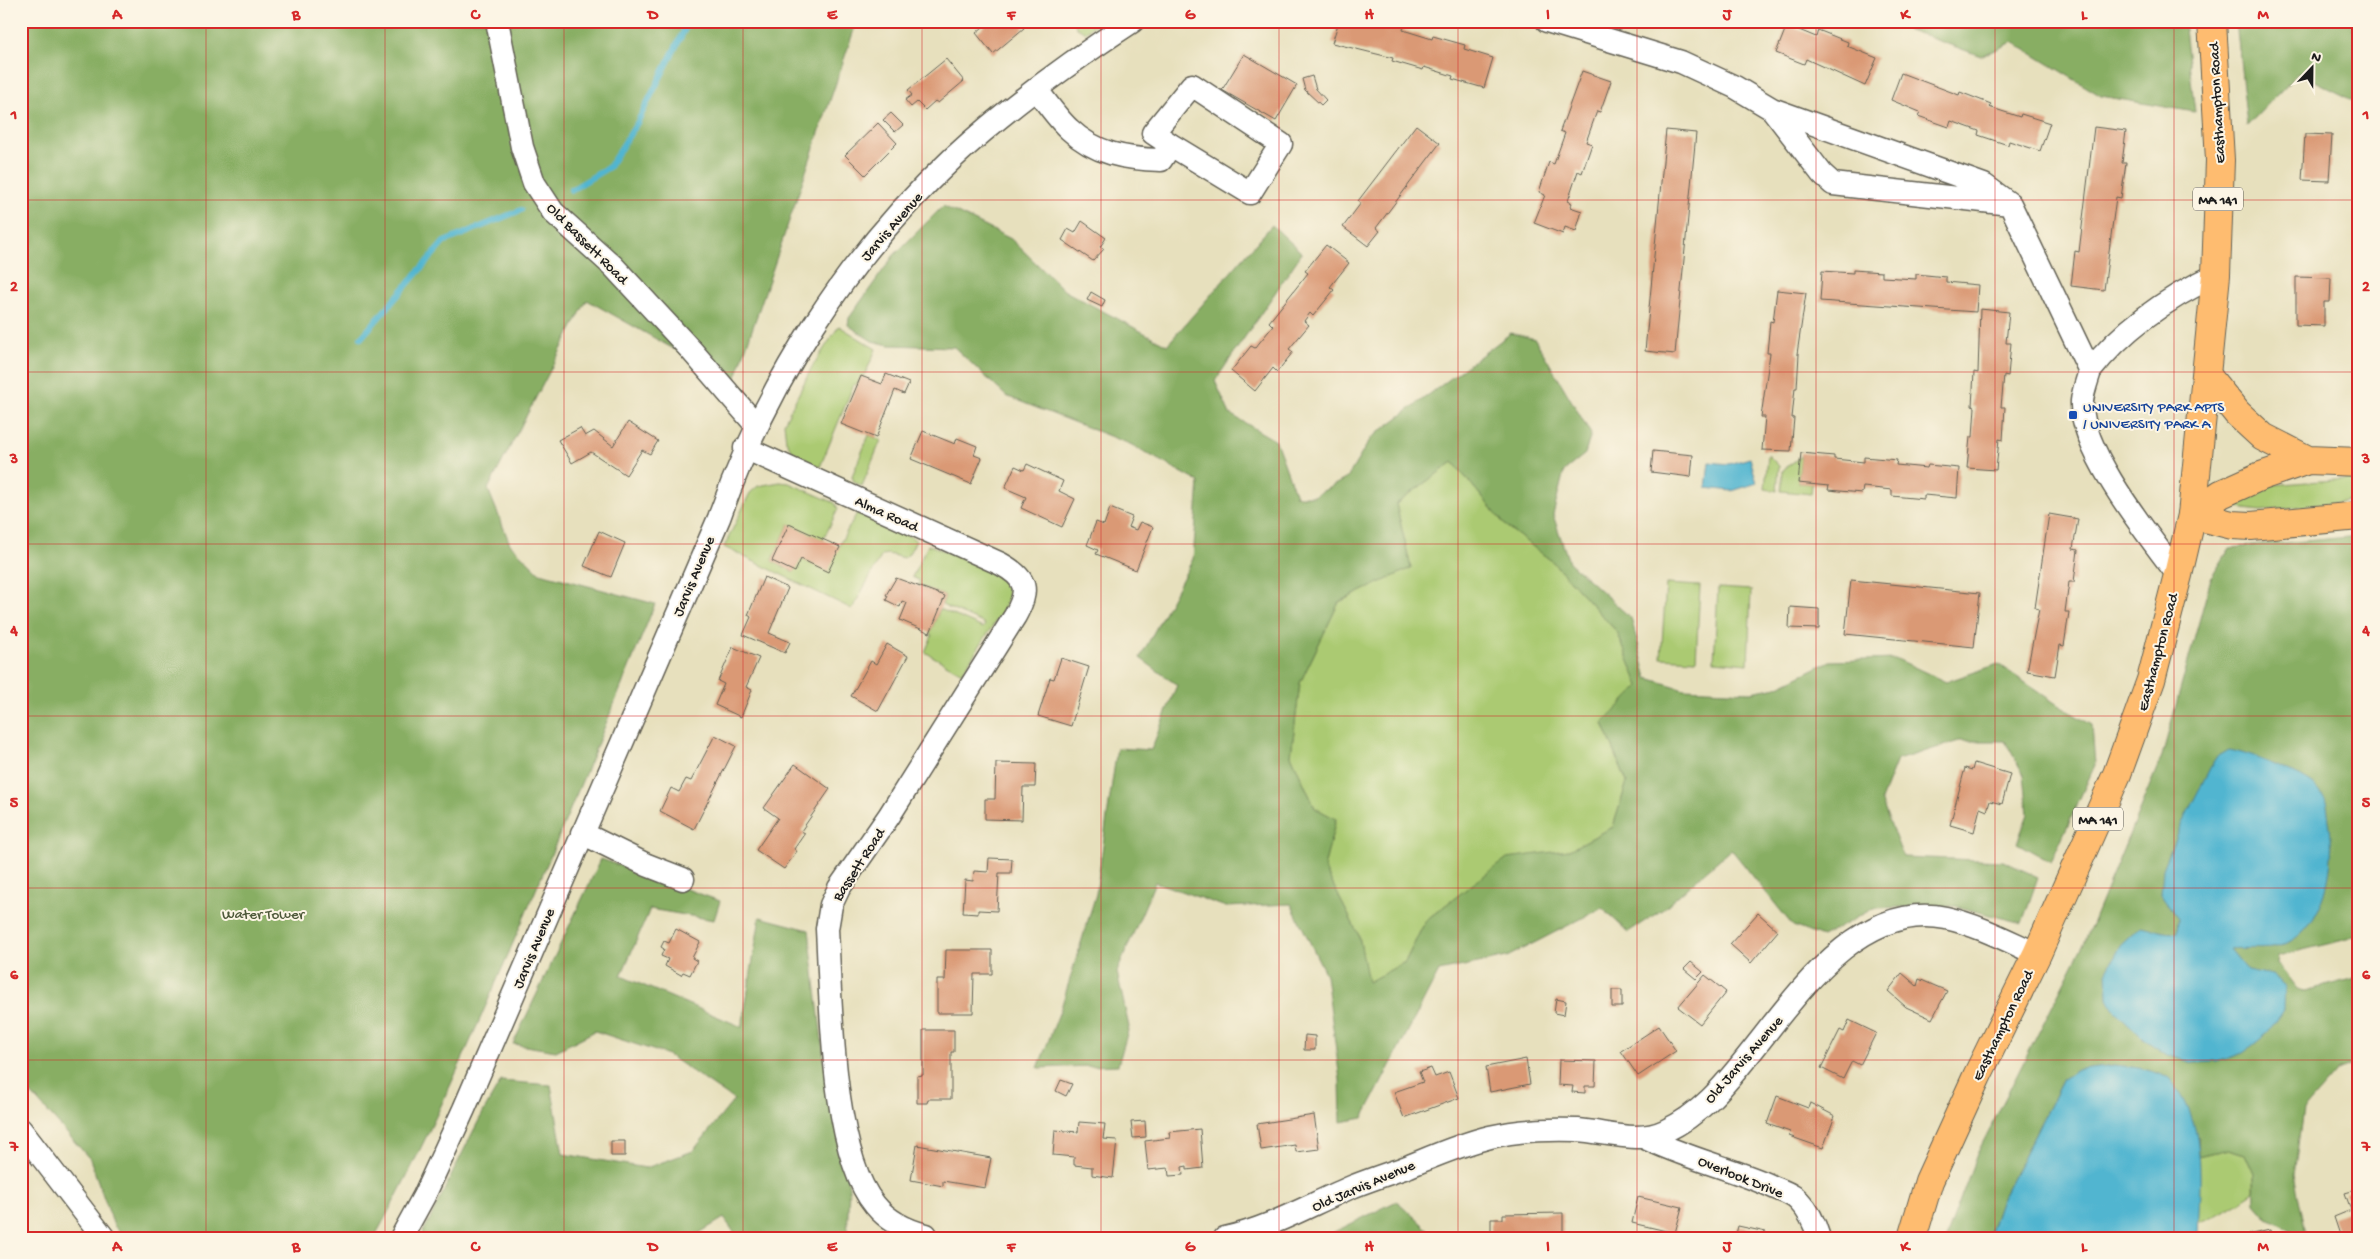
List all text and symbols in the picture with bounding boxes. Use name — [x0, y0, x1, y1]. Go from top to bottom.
text: A — [111, 7, 123, 26]
text: B — [291, 7, 301, 26]
text: C — [470, 7, 481, 26]
text: D — [646, 7, 659, 26]
text: E — [827, 7, 838, 26]
text: F — [1006, 7, 1017, 26]
text: G — [1185, 7, 1196, 26]
text: H — [1364, 7, 1374, 26]
text: I — [1546, 7, 1550, 26]
text: J — [1722, 7, 1733, 26]
text: K — [1900, 7, 1912, 26]
text: L — [2081, 7, 2088, 26]
text: M — [2257, 7, 2269, 26]
street label: Easthampton Road — [2206, 41, 2230, 164]
north arrow — [2288, 42, 2338, 92]
text: N — [2309, 49, 2323, 68]
text: 1 — [10, 107, 17, 126]
text: 1 — [2362, 107, 2369, 126]
road number: MA 141 — [2193, 188, 2243, 210]
street label: Jarvis Avenue — [858, 189, 928, 266]
street label: Old Bassett Road — [542, 200, 632, 290]
text: 2 — [10, 279, 18, 298]
text: 2 — [2362, 279, 2370, 298]
place label: UNIVERSITY PARK APTS / UNIVERSITY PARK A — [2083, 399, 2224, 434]
marker: UNIVERSITY PARK APTS / UNIVERSITY PARK A — [2067, 409, 2079, 421]
text: 3 — [9, 451, 18, 470]
text: 3 — [2361, 451, 2370, 470]
street label: Alma Road — [852, 493, 922, 537]
street label: Jarvis Avenue — [670, 534, 720, 620]
street label: Easthampton Road — [2135, 591, 2184, 713]
text: 4 — [9, 623, 18, 642]
text: 4 — [2361, 623, 2370, 642]
text: 5 — [10, 795, 19, 814]
text: 5 — [2362, 795, 2371, 814]
road number: MA 141 — [2073, 808, 2123, 831]
street label: Bassett Road — [829, 824, 891, 906]
park label: Water Tower — [222, 906, 306, 924]
street label: Jarvis Avenue — [510, 906, 560, 992]
street label: Easthampton Road — [1969, 966, 2039, 1084]
text: 6 — [10, 967, 19, 986]
text: 6 — [2362, 967, 2371, 986]
street label: Old Jarvis Avenue — [1702, 1013, 1788, 1108]
text: 7 — [9, 1139, 19, 1158]
text: 7 — [2361, 1139, 2371, 1158]
street label: Overlook Drive — [1695, 1153, 1786, 1203]
street label: Old Jarvis Avenue — [1309, 1157, 1418, 1217]
text: A — [111, 1239, 123, 1258]
text: B — [291, 1239, 301, 1258]
text: C — [470, 1239, 481, 1258]
text: D — [646, 1239, 659, 1258]
text: E — [827, 1239, 838, 1258]
text: F — [1006, 1239, 1017, 1258]
text: G — [1185, 1239, 1196, 1258]
text: H — [1364, 1239, 1374, 1258]
text: I — [1546, 1239, 1550, 1258]
text: J — [1722, 1239, 1733, 1258]
text: K — [1900, 1239, 1912, 1258]
text: L — [2081, 1239, 2088, 1258]
text: M — [2257, 1239, 2269, 1258]

